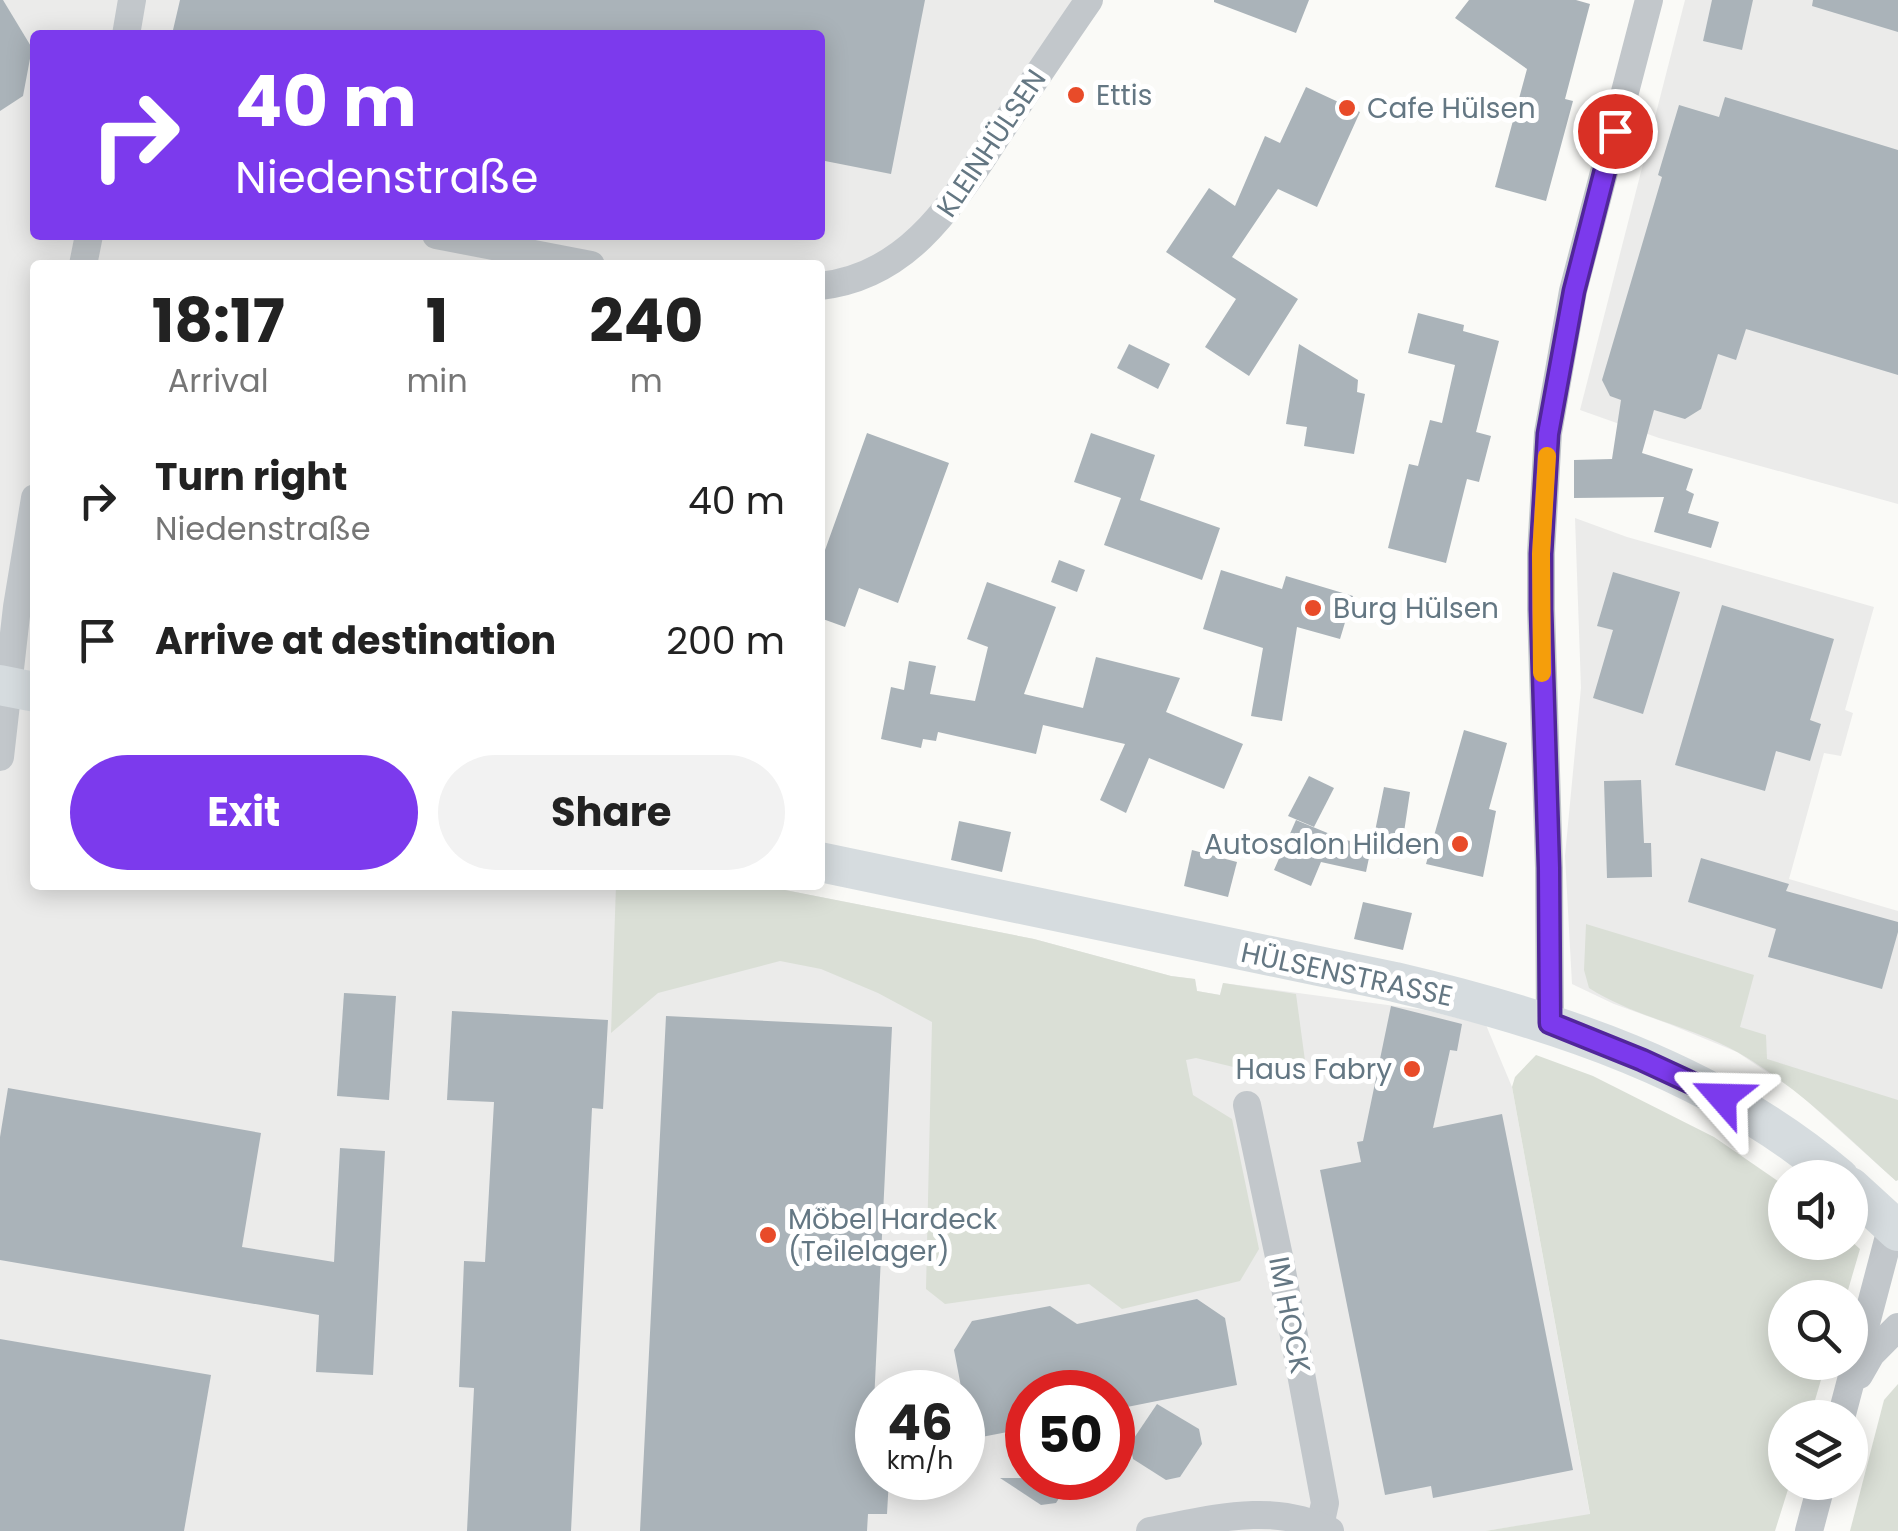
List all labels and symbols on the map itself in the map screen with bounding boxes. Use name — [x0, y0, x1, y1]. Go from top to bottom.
street label: KLEINHÜLSEN — [928, 62, 1055, 225]
place label: Ettis — [1096, 76, 1152, 115]
marker: Ettis — [1065, 84, 1087, 106]
place label: Cafe Hülsen — [1367, 89, 1536, 128]
pin — [1573, 89, 1658, 174]
marker: Cafe Hülsen — [1336, 97, 1358, 119]
place label: Burg Hülsen — [1333, 589, 1499, 628]
marker: Burg Hülsen — [1302, 597, 1324, 619]
place label: Autosalon Hilden — [1204, 825, 1440, 864]
marker: Autosalon Hilden — [1449, 833, 1471, 855]
street label: HÜLSENSTRASSE — [1237, 933, 1456, 1016]
position arrow — [1670, 1045, 1774, 1149]
place label: Haus Fabry — [1236, 1050, 1392, 1089]
marker: Haus Fabry — [1401, 1058, 1423, 1080]
place label: Möbel Hardeck (Teilelager) — [788, 1200, 998, 1271]
marker: Möbel Hardeck (Teilelager) — [757, 1224, 779, 1246]
street label: IM HOCK — [1259, 1253, 1320, 1377]
speed limit sign: 50 — [1005, 1370, 1135, 1500]

